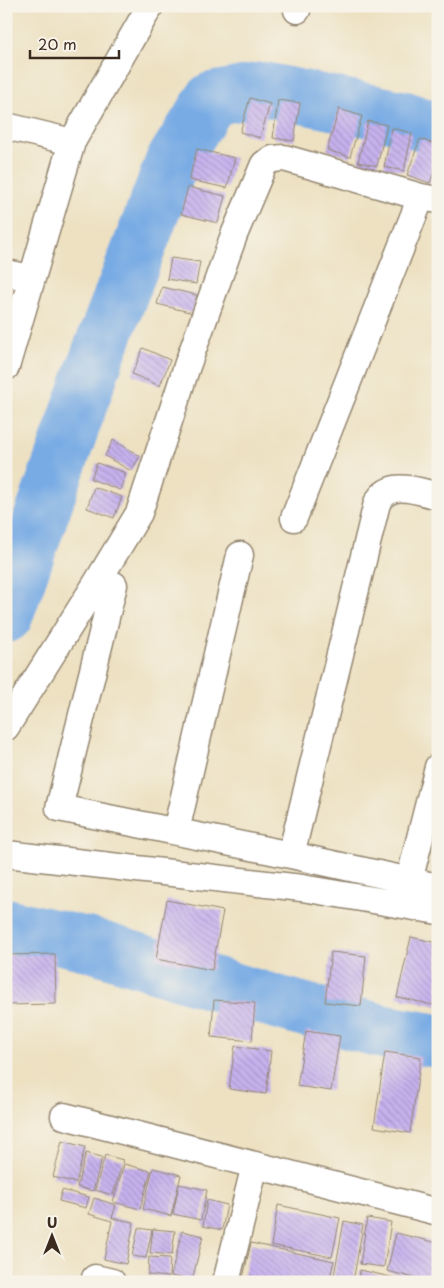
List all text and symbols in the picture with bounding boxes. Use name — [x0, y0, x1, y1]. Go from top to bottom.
scale bar — [30, 28, 119, 60]
text: 20 m — [38, 32, 77, 55]
north arrow — [28, 1210, 78, 1260]
text: U — [47, 1212, 57, 1233]

